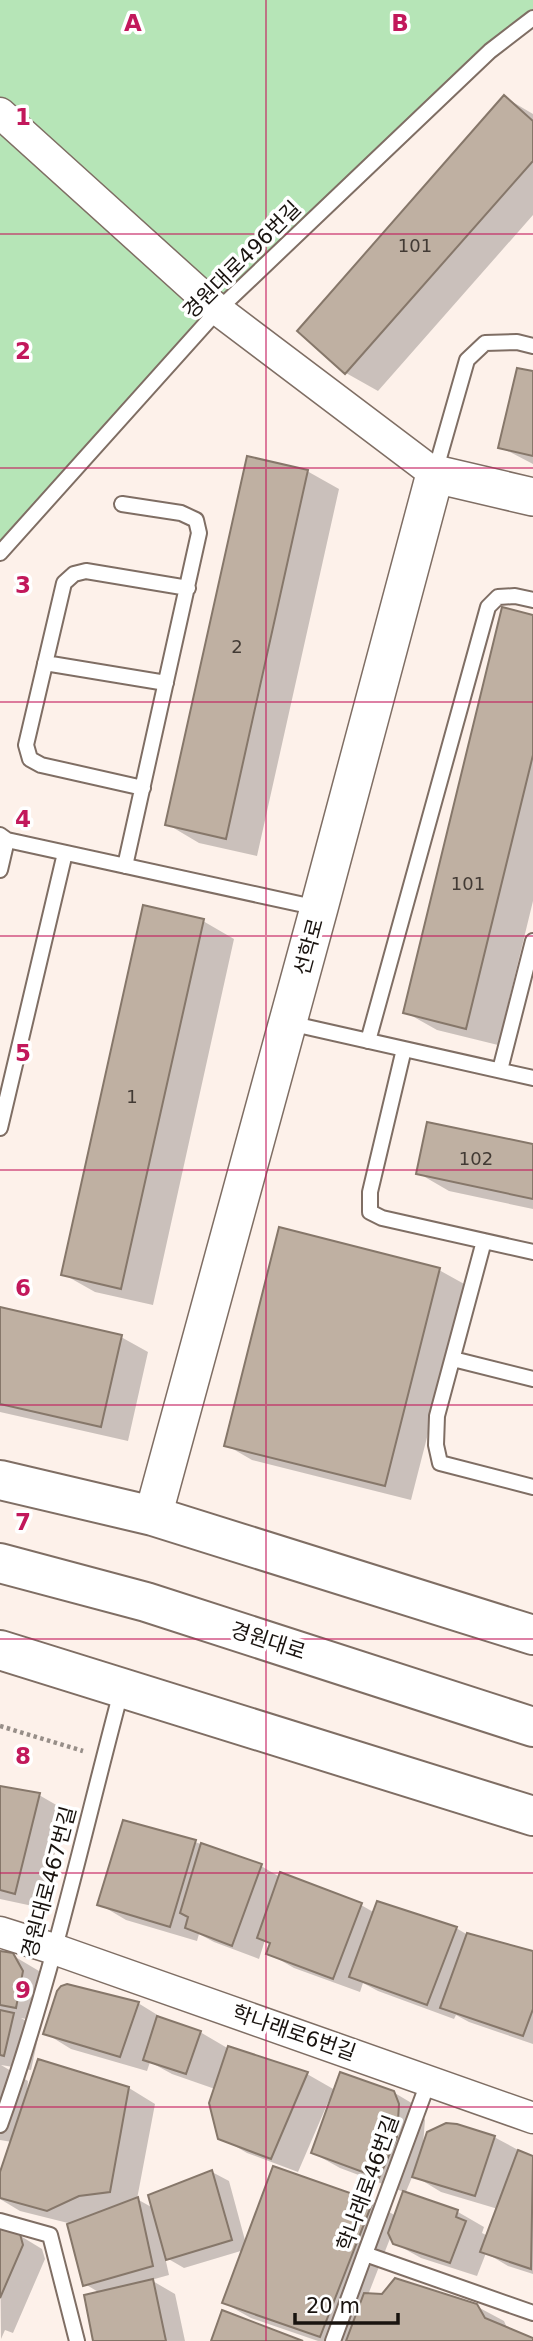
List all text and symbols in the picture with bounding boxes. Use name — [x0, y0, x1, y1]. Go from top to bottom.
text: A — [124, 10, 142, 36]
text: B — [391, 10, 409, 36]
text: 1 — [15, 104, 31, 130]
street label: 경원대로496번길 — [178, 196, 306, 324]
house number: 101 — [398, 235, 432, 256]
text: 2 — [15, 338, 31, 364]
text: 3 — [15, 572, 31, 598]
house number: 2 — [231, 636, 243, 657]
text: 4 — [15, 806, 31, 832]
house number: 101 — [451, 873, 485, 894]
street label: 선학로 — [290, 916, 328, 978]
text: 5 — [15, 1040, 31, 1066]
house number: 1 — [126, 1086, 138, 1107]
house number: 102 — [459, 1148, 493, 1169]
text: 6 — [15, 1275, 31, 1301]
text: 7 — [15, 1509, 31, 1535]
street label: 경원대로 — [228, 1618, 308, 1664]
text: 8 — [15, 1743, 31, 1769]
street label: 경원대로467번길 — [17, 1804, 81, 1960]
text: 9 — [15, 1977, 31, 2003]
street label: 학나래로6번길 — [229, 2001, 359, 2065]
street label: 학나래로46번길 — [332, 2112, 404, 2254]
scale bar — [295, 2282, 398, 2326]
text: 20 m — [306, 2294, 360, 2318]

